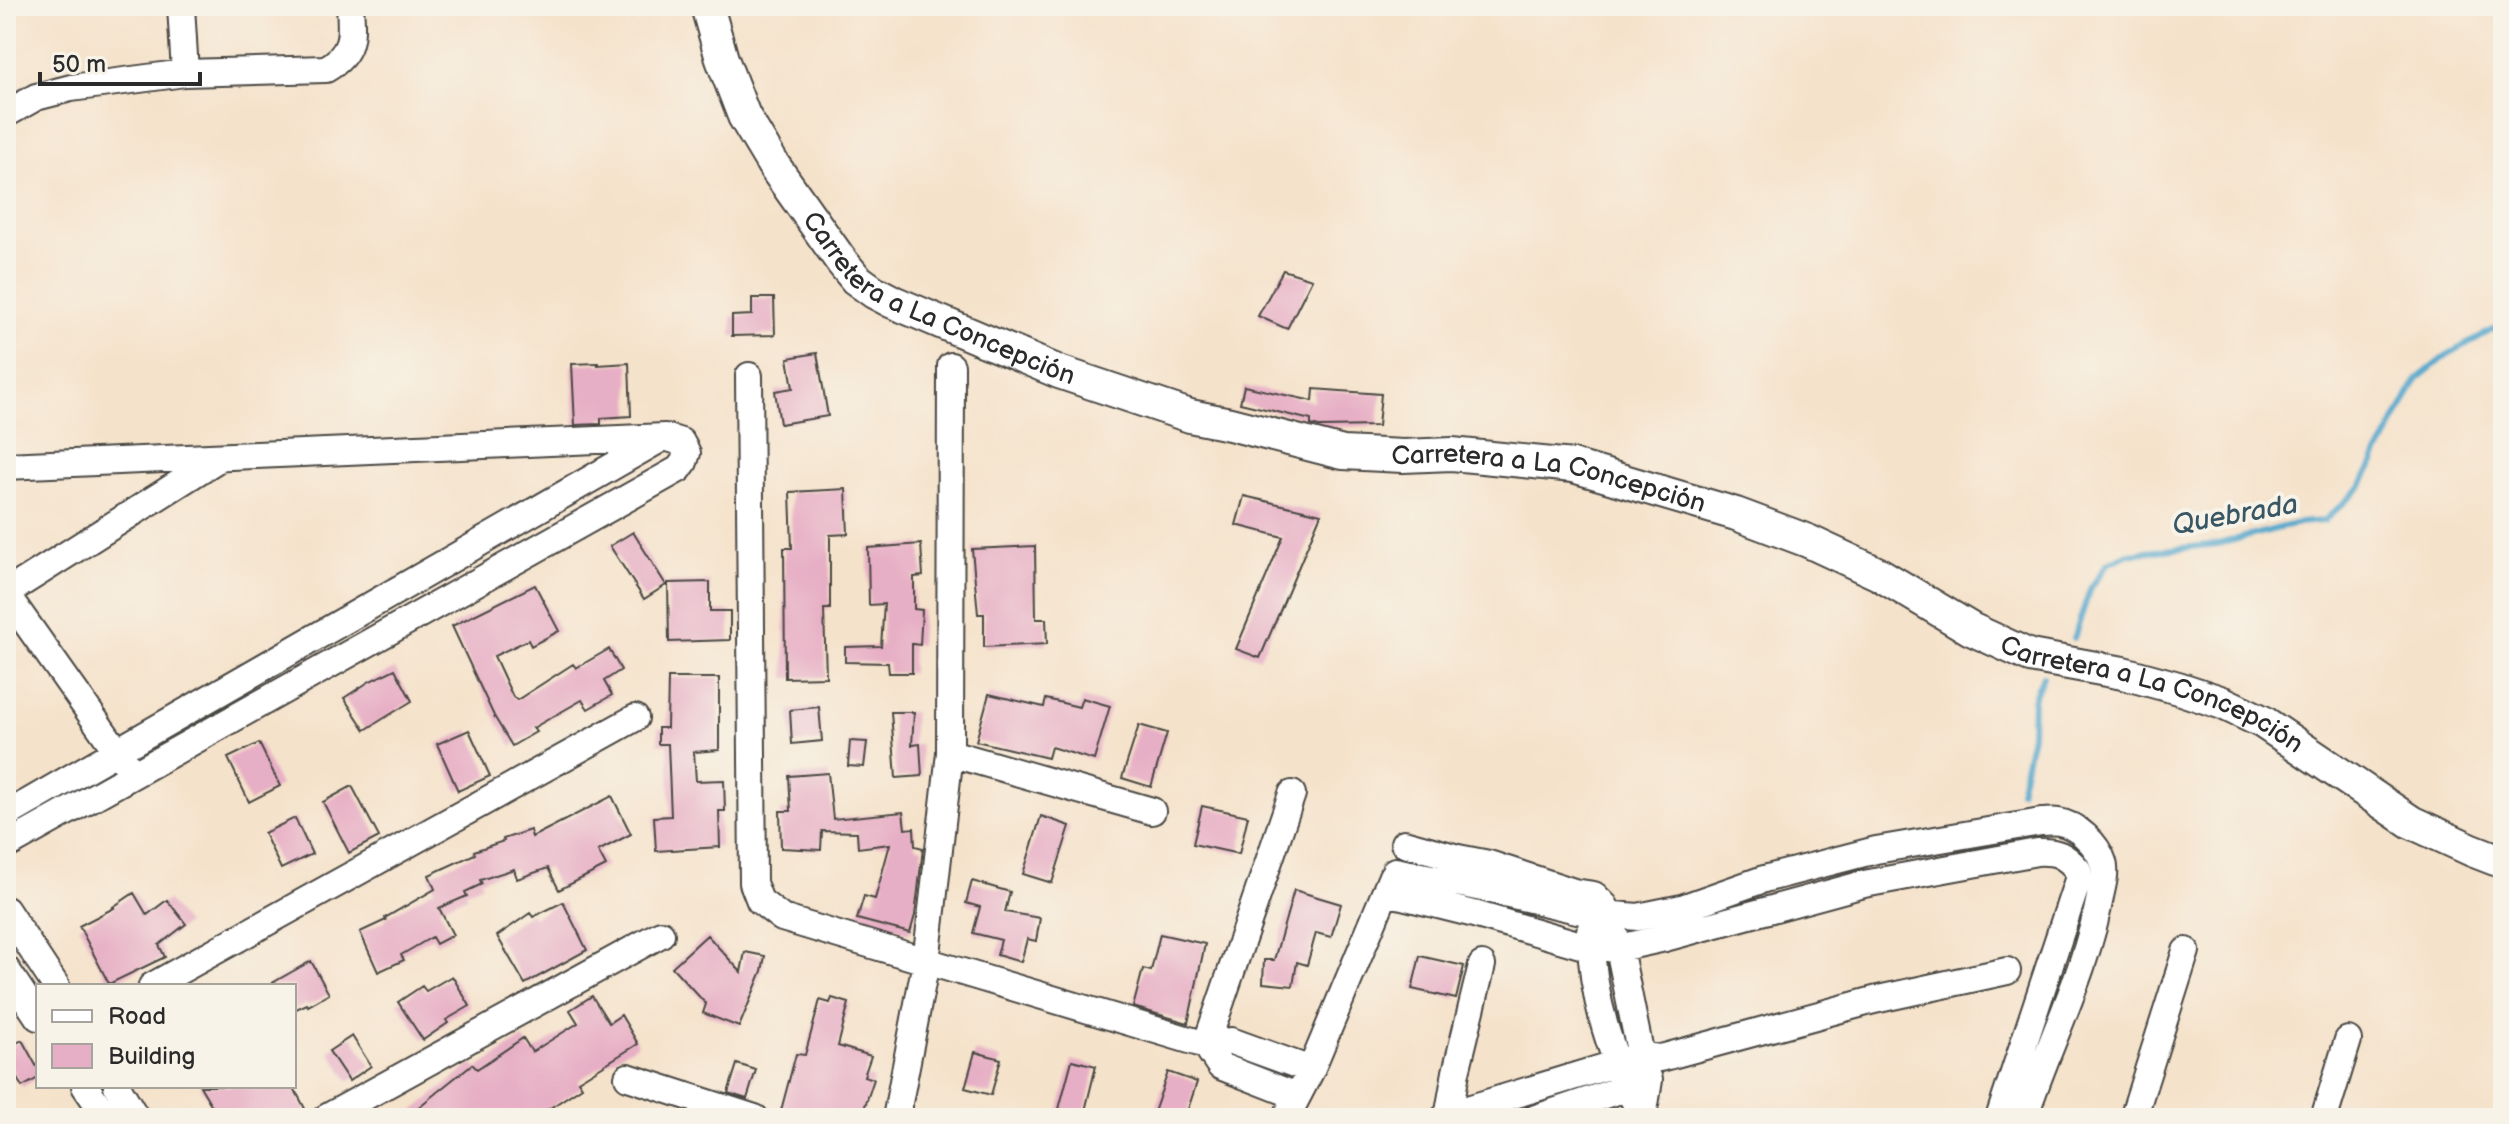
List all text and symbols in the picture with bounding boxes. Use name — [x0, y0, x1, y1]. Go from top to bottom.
scale bar — [40, 36, 200, 86]
text: 50 m — [52, 50, 106, 79]
street label: Carretera a La Concepción — [796, 206, 1079, 392]
street label: Carretera a La Concepción — [1391, 438, 1709, 520]
water label: Quebrada — [2170, 488, 2300, 542]
street label: Carretera a La Concepción — [1995, 629, 2309, 760]
legend — [36, 984, 296, 1088]
text: Road — [108, 1002, 166, 1031]
text: Building — [108, 1042, 195, 1071]

